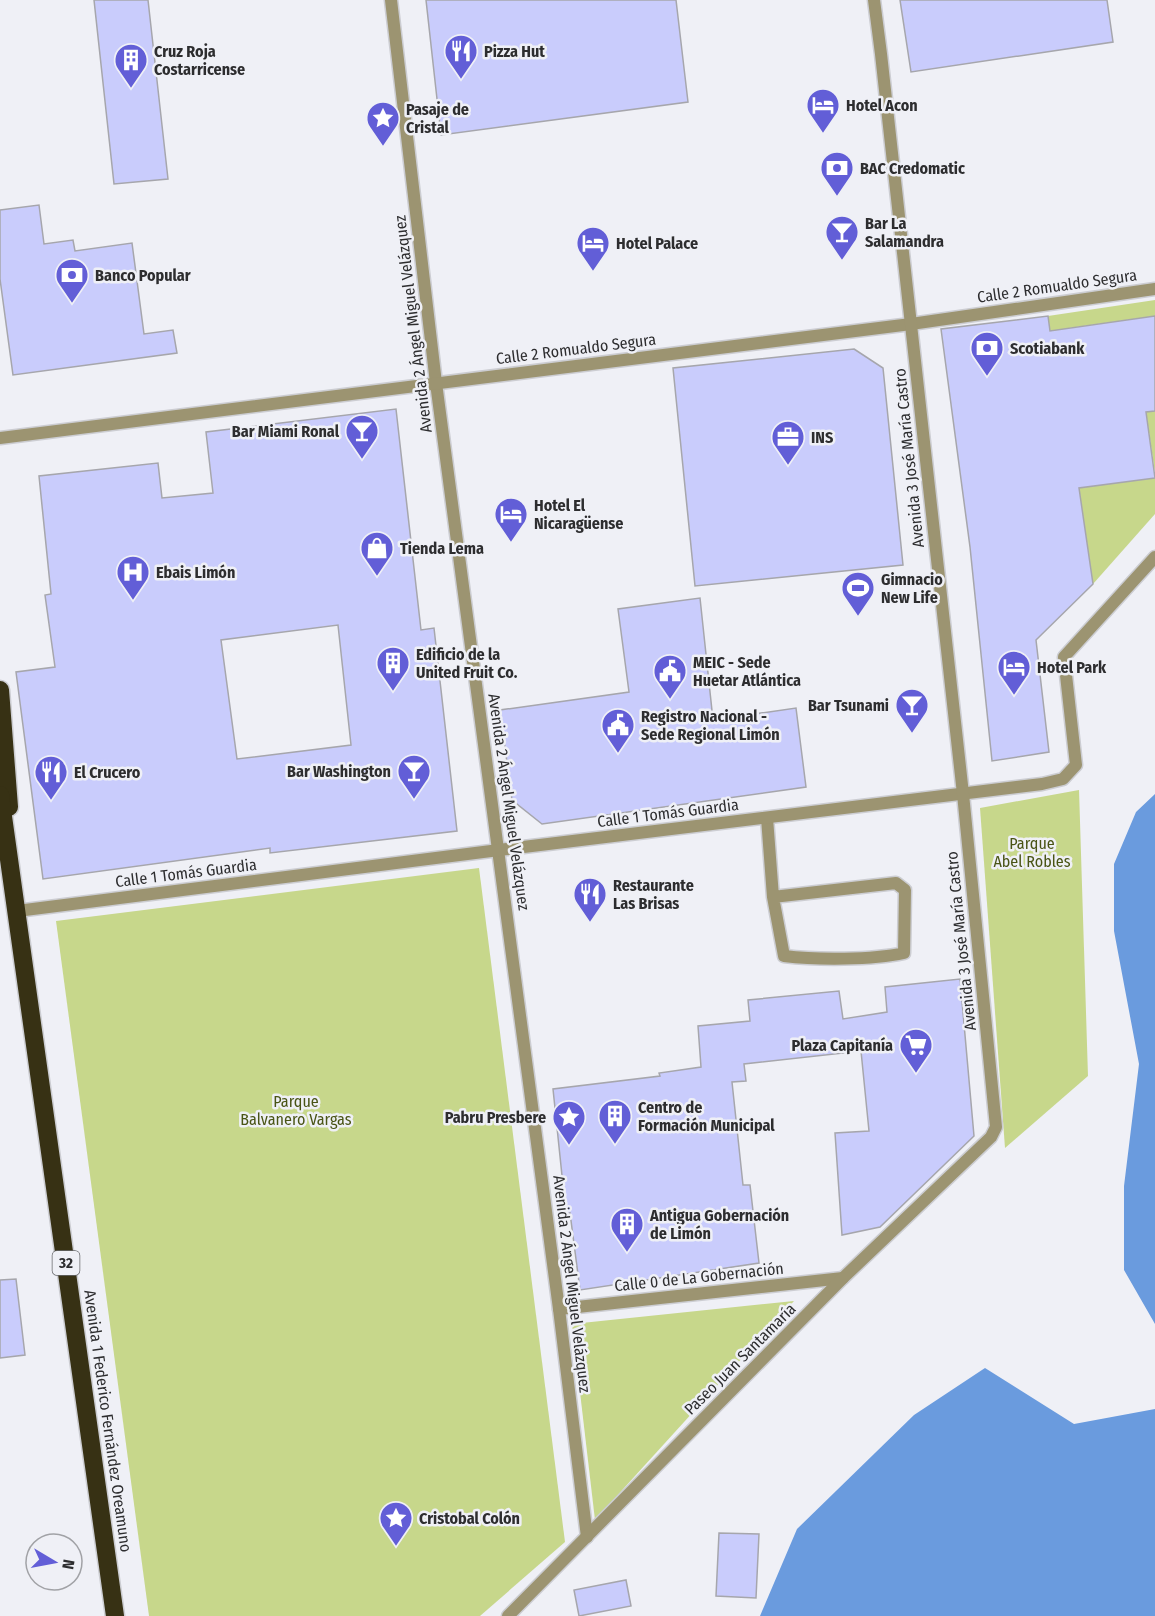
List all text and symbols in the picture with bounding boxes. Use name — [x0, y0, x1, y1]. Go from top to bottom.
restaurant icon: Pizza Hut — [443, 33, 479, 80]
building icon: Cruz Roja Costarricense — [113, 42, 149, 89]
place label: Cruz Roja Costarricense — [154, 42, 245, 79]
place label: Pizza Hut — [484, 42, 545, 61]
hotel icon: Hotel Acon — [805, 87, 841, 134]
place label: Hotel Acon — [846, 96, 918, 115]
place icon: Pasaje de Cristal — [365, 100, 401, 147]
place label: Pasaje de Cristal — [406, 100, 469, 137]
bank icon: BAC Credomatic — [819, 150, 855, 197]
place label: BAC Credomatic — [860, 159, 965, 178]
street label: Avenida 2 Ángel Miguel Velázquez — [390, 214, 436, 434]
bar icon: Bar La Salamandra — [824, 214, 860, 261]
place label: Bar La Salamandra — [865, 214, 944, 251]
hotel icon: Hotel Palace — [575, 225, 611, 272]
place label: Hotel Palace — [616, 234, 698, 253]
bank icon: Banco Popular — [54, 257, 90, 304]
street label: Calle 2 Romualdo Segura — [976, 265, 1138, 307]
place label: Banco Popular — [95, 266, 191, 285]
street label: Calle 2 Romualdo Segura — [495, 330, 657, 368]
bank icon: Scotiabank — [969, 330, 1005, 377]
place label: Scotiabank — [1010, 339, 1085, 358]
street label: Avenida 3 José María Castro — [890, 367, 928, 549]
bar icon: Bar Miami Ronal — [344, 413, 380, 460]
office icon: INS — [770, 419, 806, 466]
place label: Bar Miami Ronal — [232, 422, 340, 441]
place label: INS — [811, 428, 833, 447]
hotel icon: Hotel El Nicaragüense — [493, 496, 529, 543]
place label: Hotel El Nicaragüense — [534, 496, 623, 533]
shop icon: Tienda Lema — [359, 530, 395, 577]
place label: Tienda Lema — [400, 539, 484, 558]
hospital icon: Ebais Limón — [115, 554, 151, 601]
place label: Ebais Limón — [156, 563, 235, 582]
sports icon: Gimnacio New Life — [840, 570, 876, 617]
place label: Gimnacio New Life — [881, 570, 943, 607]
building icon: Edificio de la United Fruit Co. — [375, 645, 411, 692]
place label: Edificio de la United Fruit Co. — [416, 645, 518, 682]
hotel icon: Hotel Park — [996, 649, 1032, 696]
public building icon: MEIC - Sede Huetar Atlántica — [652, 653, 688, 700]
place label: MEIC - Sede Huetar Atlántica — [693, 653, 801, 690]
place label: Hotel Park — [1037, 658, 1107, 677]
bar icon: Bar Tsunami — [894, 687, 930, 734]
street label: Avenida 2 Ángel Miguel Velázquez — [484, 692, 534, 912]
place label: Bar Tsunami — [808, 696, 889, 715]
public building icon: Registro Nacional - Sede Regional Limón — [600, 707, 636, 754]
place label: Registro Nacional - Sede Regional Limón — [641, 707, 780, 744]
bar icon: Bar Washington — [396, 753, 432, 800]
restaurant icon: El Crucero — [33, 754, 69, 801]
place label: Bar Washington — [287, 762, 391, 781]
place label: El Crucero — [74, 763, 141, 782]
street label: Calle 1 Tomás Guardia — [596, 795, 740, 831]
park label: Parque Abel Robles — [993, 834, 1071, 871]
street label: Avenida 3 José María Castro — [942, 850, 980, 1032]
street label: Calle 1 Tomás Guardia — [114, 855, 258, 891]
restaurant icon: Restaurante Las Brisas — [572, 876, 608, 923]
place label: Restaurante Las Brisas — [613, 876, 694, 913]
supermarket icon: Plaza Capitanía — [898, 1027, 934, 1074]
place label: Plaza Capitanía — [791, 1036, 893, 1055]
park label: Parque Balvanero Vargas — [240, 1092, 352, 1129]
building icon: Centro de Formación Municipal — [597, 1098, 633, 1145]
place label: Centro de Formación Municipal — [638, 1098, 775, 1135]
place icon: Pabru Presbere — [551, 1099, 587, 1146]
place label: Pabru Presbere — [445, 1108, 546, 1127]
street label: Avenida 2 Ángel Miguel Velázquez — [549, 1174, 595, 1394]
building icon: Antigua Gobernación de Limón — [609, 1206, 645, 1253]
place label: Antigua Gobernación de Limón — [649, 1206, 789, 1243]
road number: 32 — [52, 1251, 80, 1275]
street label: Calle 0 de La Gobernación — [613, 1259, 785, 1295]
street label: Avenida 1 Federico Fernández Oreamuno — [80, 1289, 136, 1553]
street label: Paseo Juan Santamaría — [680, 1299, 800, 1419]
place icon: Cristobal Colón — [378, 1500, 414, 1547]
place label: Cristobal Colón — [419, 1509, 520, 1528]
north arrow — [24, 1532, 84, 1592]
text: N — [58, 1558, 78, 1571]

